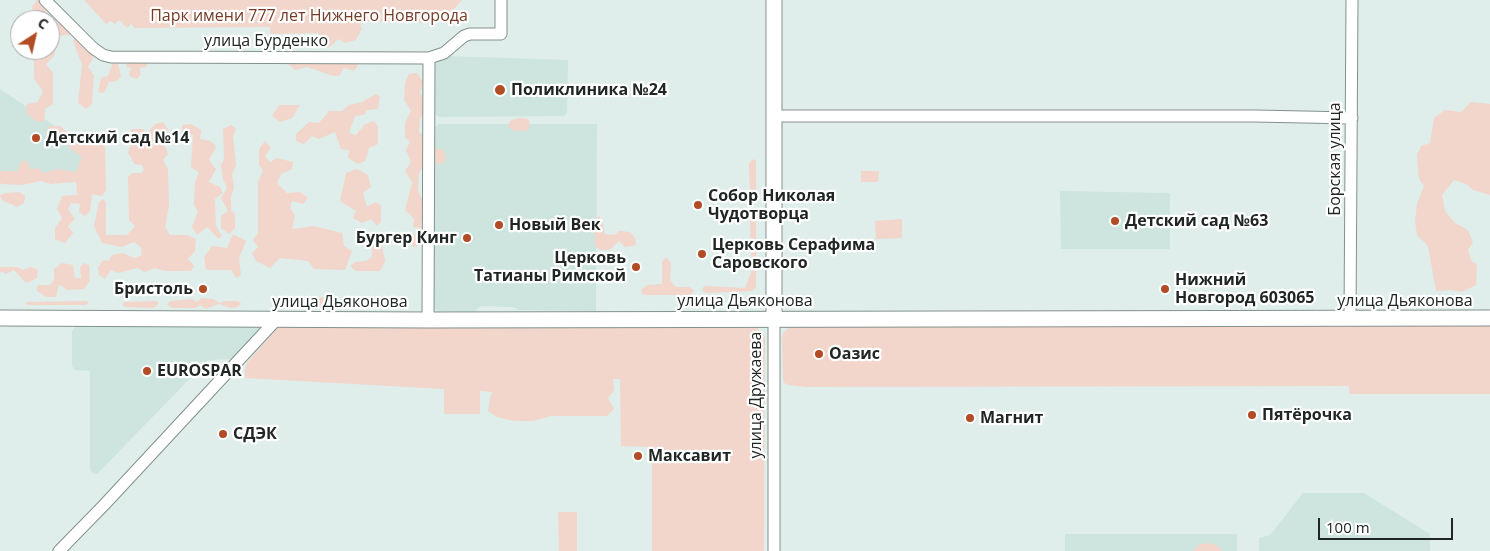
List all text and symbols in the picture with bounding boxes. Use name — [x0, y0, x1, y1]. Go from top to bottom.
park label: Парк имени 777 лет Нижнего Новгорода — [150, 6, 468, 26]
north arrow — [10, 10, 60, 60]
text: С — [34, 13, 52, 33]
street label: улица Бурденко — [204, 31, 328, 51]
place label: Поликлиника №24 — [511, 80, 667, 100]
marker: Поликлиника №24 — [493, 83, 507, 97]
street label: Борская улица — [1325, 102, 1345, 216]
place label: Детский сад №14 — [46, 128, 189, 148]
marker: Детский сад №14 — [30, 132, 42, 144]
place label: Собор Николая Чудотворца — [708, 186, 835, 224]
marker: Собор Николая Чудотворца — [692, 199, 704, 211]
place label: Детский сад №63 — [1125, 211, 1268, 231]
place label: Новый Век — [509, 215, 601, 235]
marker: Детский сад №63 — [1109, 215, 1121, 227]
marker: Новый Век — [493, 219, 505, 231]
place label: Бургер Кинг — [356, 228, 457, 248]
marker: Бургер Кинг — [461, 232, 473, 244]
place label: Церковь Серафима Саровского — [712, 235, 875, 273]
place label: Церковь Татианы Римской — [474, 248, 626, 286]
marker: Церковь Серафима Саровского — [696, 248, 708, 260]
marker: Церковь Татианы Римской — [630, 261, 642, 273]
place label: Нижний Новгород 603065 — [1175, 270, 1314, 308]
place label: Бристоль — [114, 279, 193, 299]
marker: Бристоль — [197, 283, 209, 295]
marker: Нижний Новгород 603065 — [1159, 283, 1171, 295]
street label: улица Дьяконова — [677, 291, 813, 311]
street label: улица Дьяконова — [1337, 291, 1473, 311]
street label: улица Дьяконова — [272, 292, 408, 312]
street label: улица Дружаева — [746, 332, 766, 458]
place label: Оазис — [829, 344, 880, 364]
marker: Оазис — [813, 348, 825, 360]
place label: EUROSPAR — [157, 361, 242, 381]
marker: EUROSPAR — [141, 365, 153, 377]
place label: Пятёрочка — [1262, 405, 1352, 425]
place label: Магнит — [980, 408, 1043, 428]
marker: Пятёрочка — [1246, 409, 1258, 421]
marker: Магнит — [964, 412, 976, 424]
place label: СДЭК — [233, 424, 277, 444]
marker: СДЭК — [217, 428, 229, 440]
place label: Максавит — [648, 446, 731, 466]
marker: Максавит — [632, 450, 644, 462]
scale bar — [1320, 508, 1455, 540]
text: 100 m — [1326, 517, 1370, 537]

